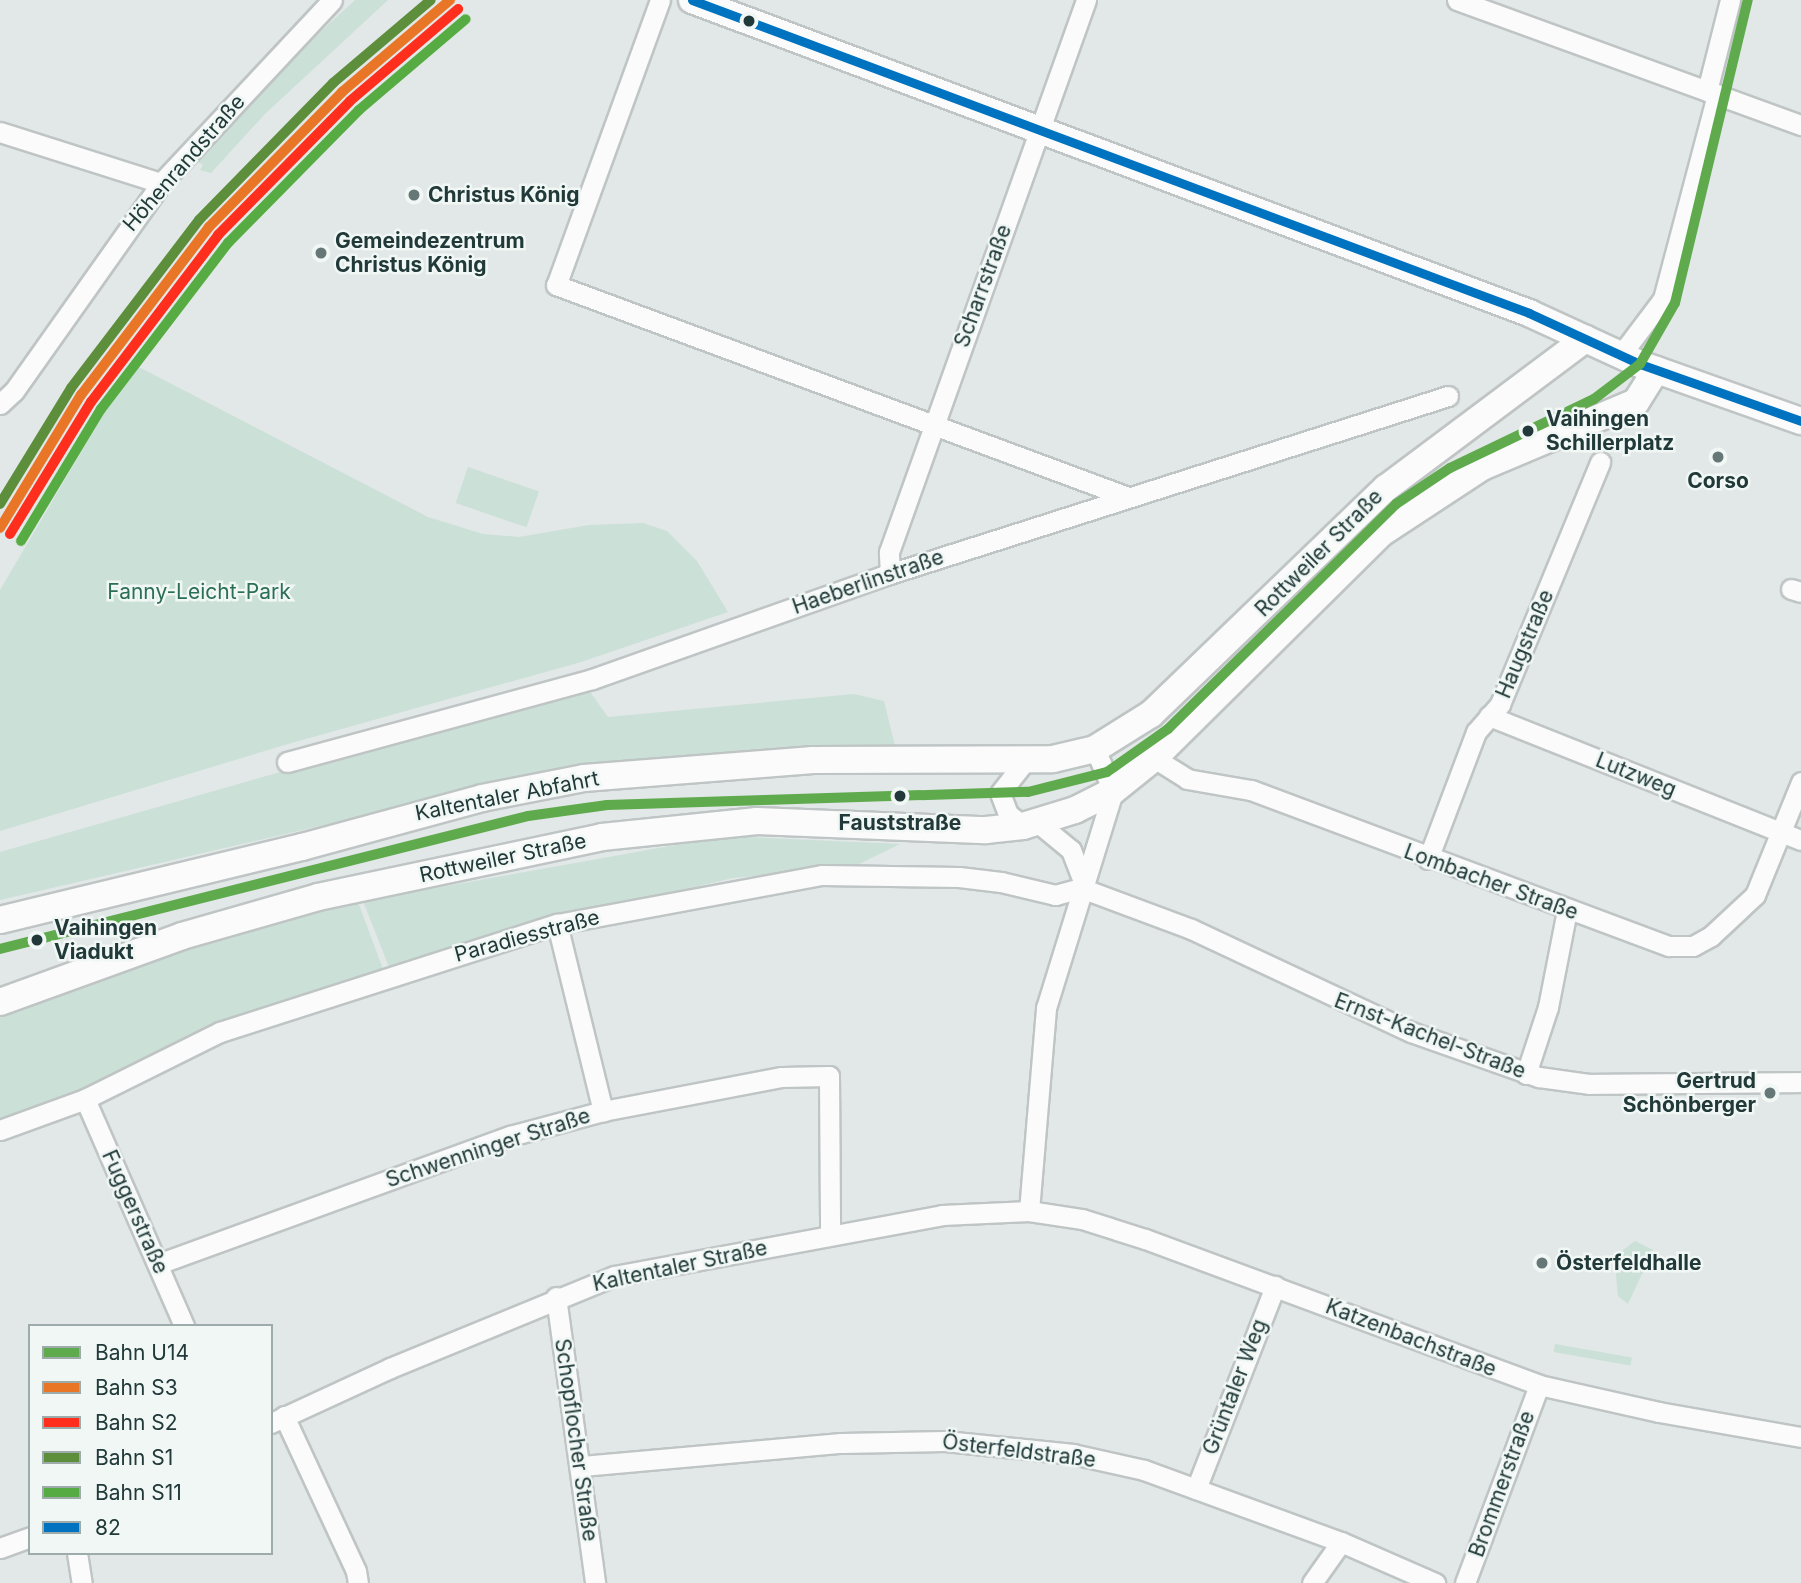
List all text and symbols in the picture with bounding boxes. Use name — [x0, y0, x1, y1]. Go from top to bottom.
unlabelled marker — [742, 14, 756, 28]
street label: Höhenrandstraße — [118, 89, 250, 237]
place label: Christus König — [428, 182, 579, 208]
marker: Christus König — [406, 187, 422, 203]
street label: Scharrstraße — [949, 221, 1017, 351]
place label: Gemeindezentrum Christus König — [335, 228, 525, 278]
marker: Gemeindezentrum Christus König — [313, 245, 329, 261]
place label: Vaihingen Schillerplatz — [1546, 406, 1674, 456]
marker: Vaihingen Schillerplatz — [1517, 420, 1539, 442]
marker: Corso — [1710, 449, 1726, 465]
place label: Corso — [1687, 468, 1749, 494]
street label: Rottweiler Straße — [1250, 484, 1388, 622]
street label: Haeberlinstraße — [789, 544, 947, 620]
park label: Fanny-Leicht-Park — [107, 579, 291, 605]
street label: Haugstraße — [1491, 586, 1559, 702]
street label: Lutzweg — [1592, 747, 1680, 803]
street label: Kaltentaler Abfahrt — [413, 766, 601, 826]
marker: Fauststraße — [889, 785, 911, 807]
place label: Fauststraße — [839, 810, 961, 836]
street label: Rottweiler Straße — [417, 828, 589, 888]
street label: Lombacher Straße — [1401, 839, 1581, 925]
street label: Paradiesstraße — [452, 905, 602, 967]
place label: Vaihingen Viadukt — [54, 915, 157, 965]
marker: Vaihingen Viadukt — [26, 929, 48, 951]
street label: Ernst-Kachel-Straße — [1331, 988, 1529, 1084]
place label: Gertrud Schönberger — [1623, 1068, 1756, 1118]
marker: Gertrud Schönberger — [1762, 1085, 1778, 1101]
street label: Schwenninger Straße — [383, 1103, 593, 1193]
street label: Fuggerstraße — [96, 1146, 174, 1278]
street label: Kaltentaler Straße — [590, 1235, 770, 1297]
place label: Österfeldhalle — [1556, 1250, 1701, 1276]
marker: Österfeldhalle — [1534, 1255, 1550, 1271]
street label: Katzenbachstraße — [1322, 1294, 1500, 1382]
street label: Grüntaler Weg — [1198, 1316, 1272, 1458]
legend — [28, 1324, 273, 1555]
street label: Schopflocher Straße — [549, 1337, 603, 1543]
text: Bahn U14 — [95, 1340, 189, 1365]
text: Bahn S3 — [95, 1375, 178, 1400]
street label: Brommerstraße — [1464, 1407, 1540, 1561]
text: Bahn S2 — [95, 1410, 178, 1435]
street label: Österfeldstraße — [941, 1429, 1097, 1473]
text: Bahn S1 — [95, 1445, 173, 1470]
text: Bahn S11 — [95, 1480, 182, 1505]
text: 82 — [95, 1515, 121, 1540]

